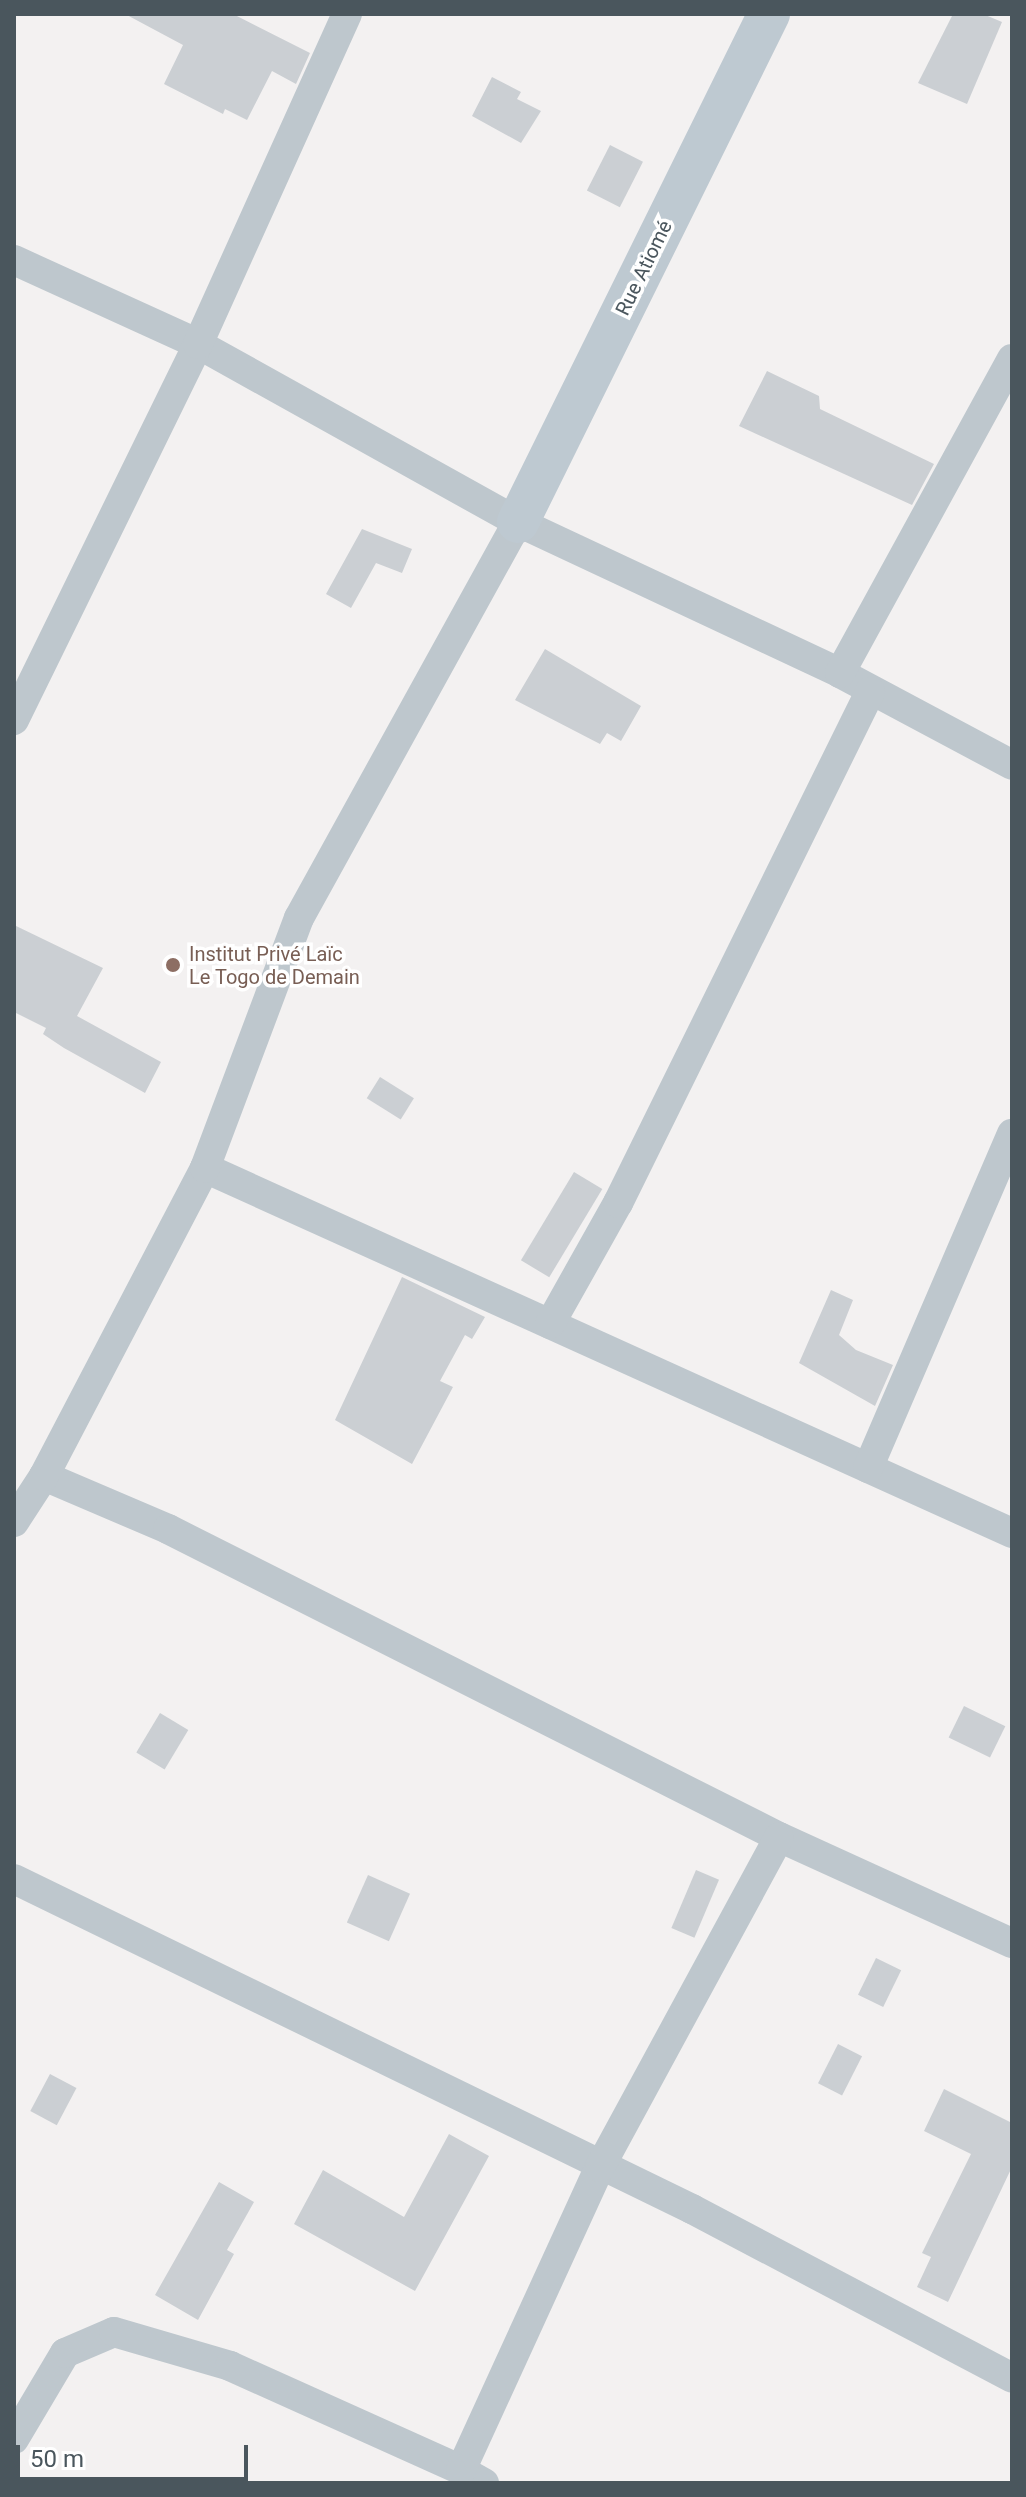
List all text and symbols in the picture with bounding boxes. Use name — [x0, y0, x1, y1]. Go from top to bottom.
street label: Rue Atiomé — [611, 217, 677, 319]
place label: Institut Privé Laïc Le Togo de Demain — [189, 942, 360, 989]
marker: Institut Privé Laïc Le Togo de Demain — [164, 956, 182, 974]
scale bar — [20, 2429, 252, 2479]
text: 50 m — [30, 2445, 84, 2473]

